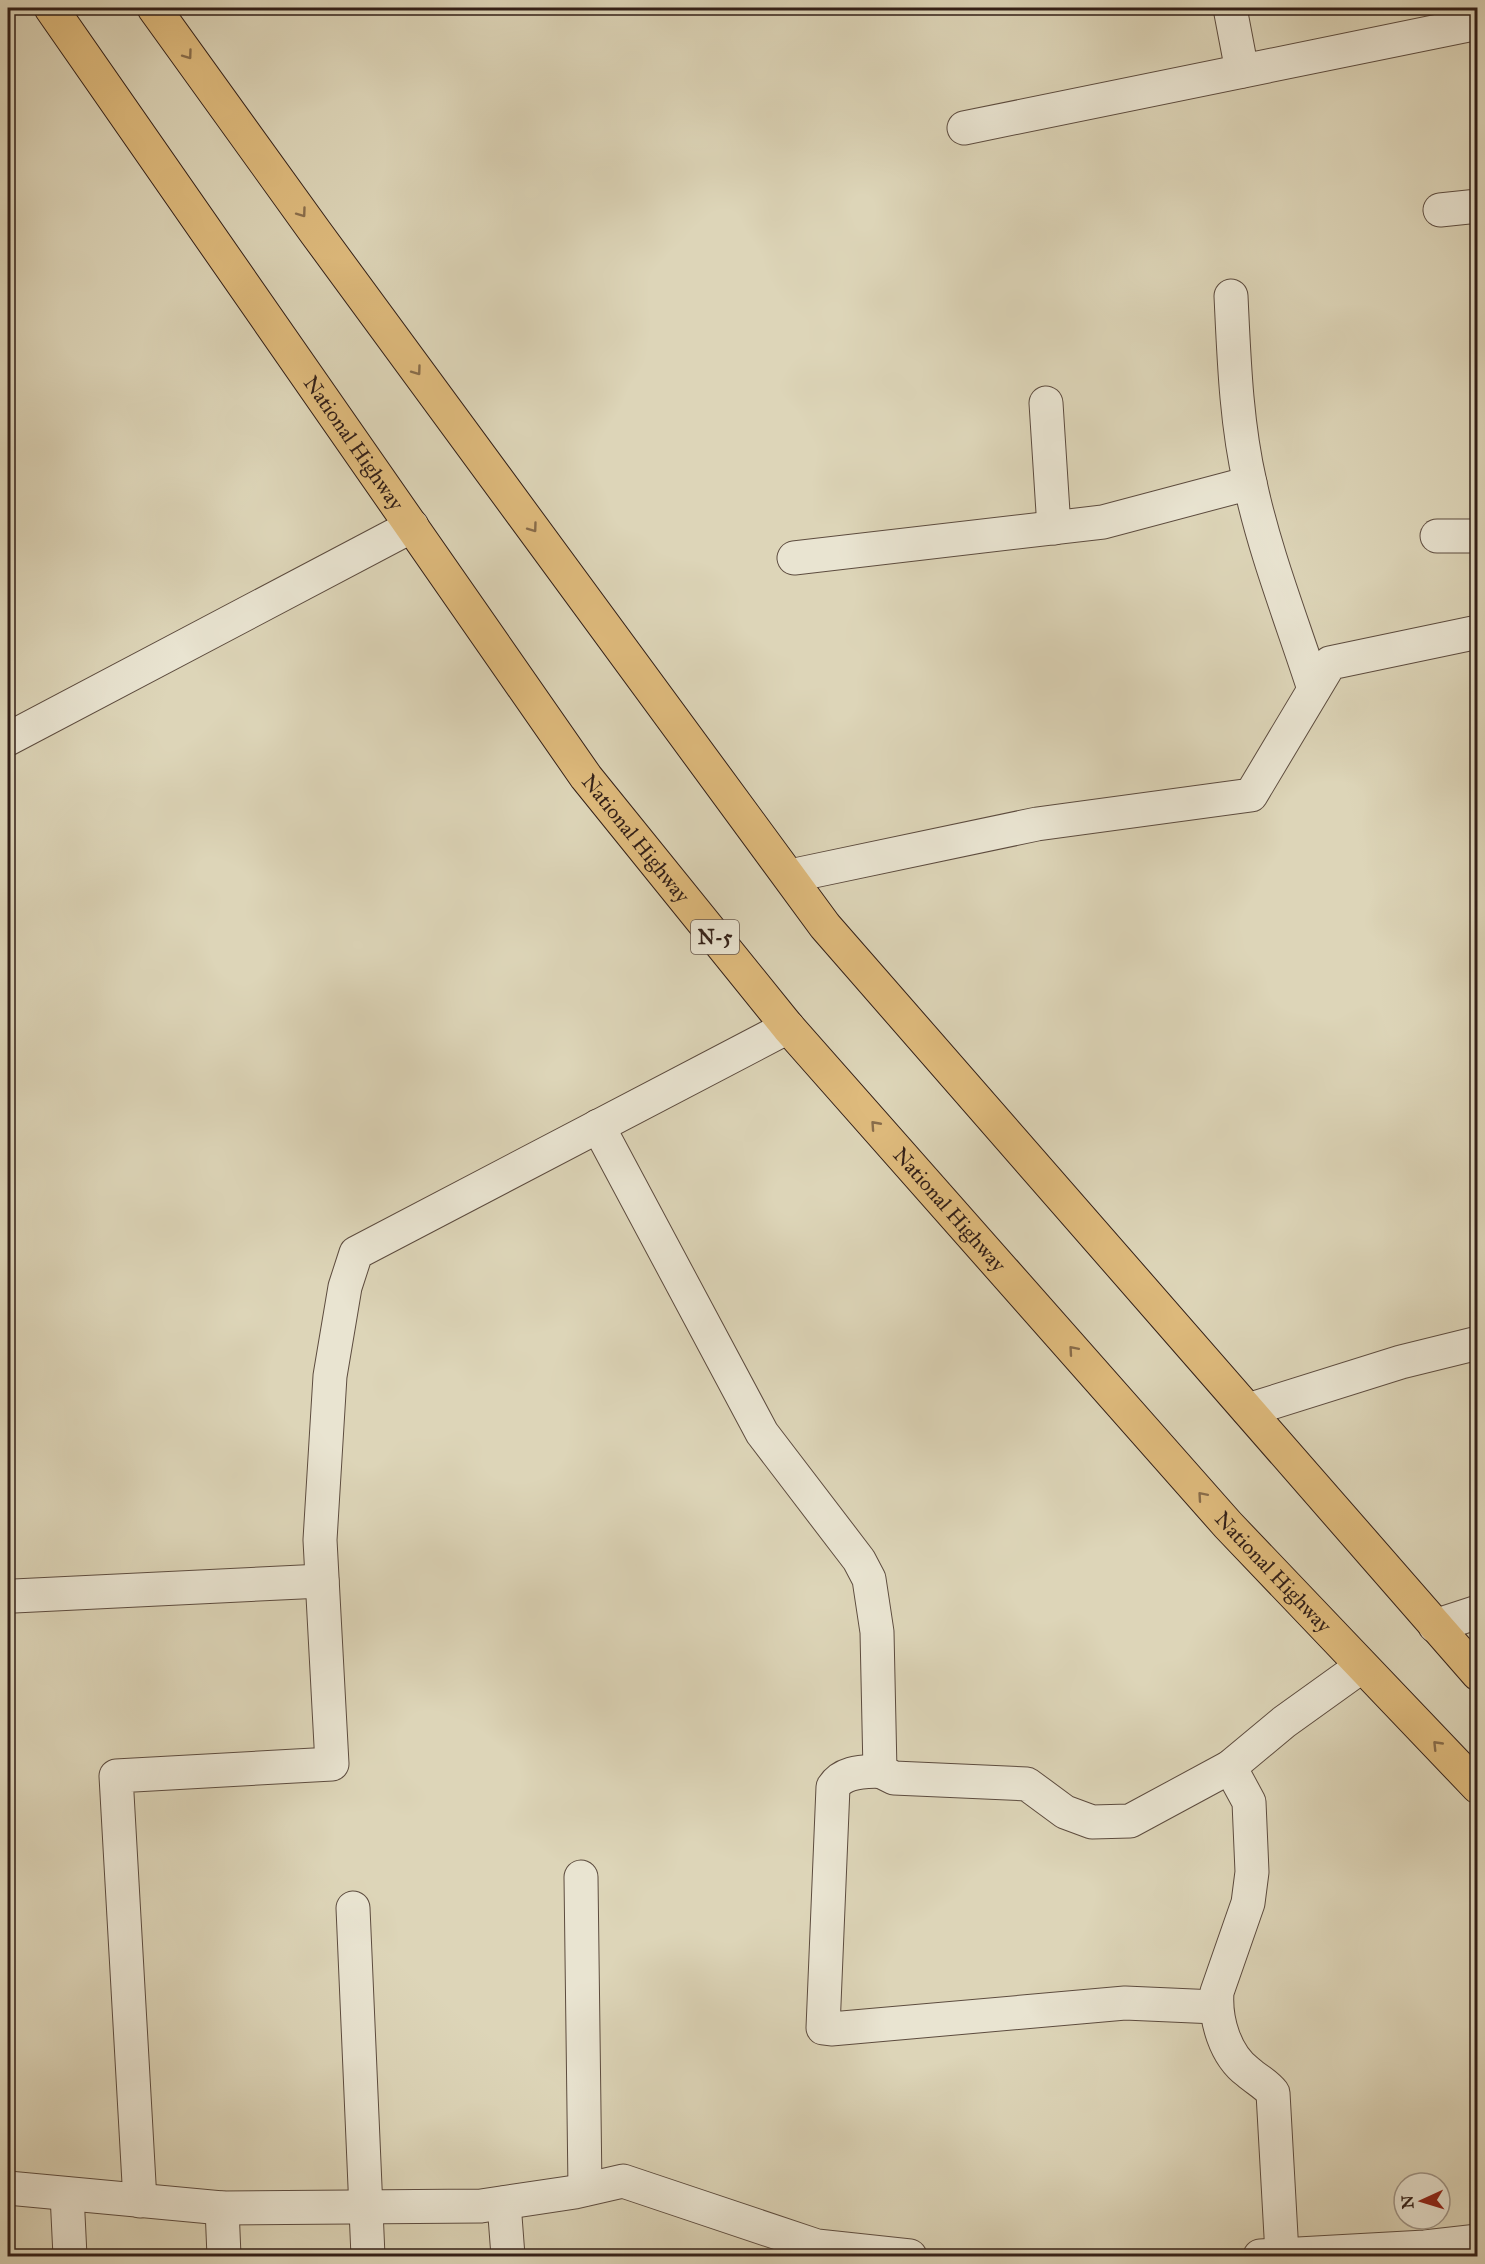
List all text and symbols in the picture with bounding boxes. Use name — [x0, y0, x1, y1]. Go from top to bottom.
one-way arrow — [181, 48, 192, 59]
one-way arrow — [295, 207, 306, 218]
one-way arrow — [410, 364, 421, 375]
street label: National Highway — [298, 371, 410, 516]
one-way arrow — [526, 521, 537, 532]
street label: National Highway — [576, 769, 696, 909]
road number: N-5 — [691, 920, 739, 954]
one-way arrow — [871, 1121, 882, 1132]
street label: National Highway — [887, 1142, 1012, 1278]
one-way arrow — [1070, 1346, 1081, 1357]
one-way arrow — [1198, 1492, 1209, 1503]
street label: National Highway — [1209, 1506, 1338, 1639]
one-way arrow — [1433, 1741, 1444, 1751]
north arrow — [1392, 2171, 1452, 2231]
text: N — [1398, 2194, 1417, 2209]

